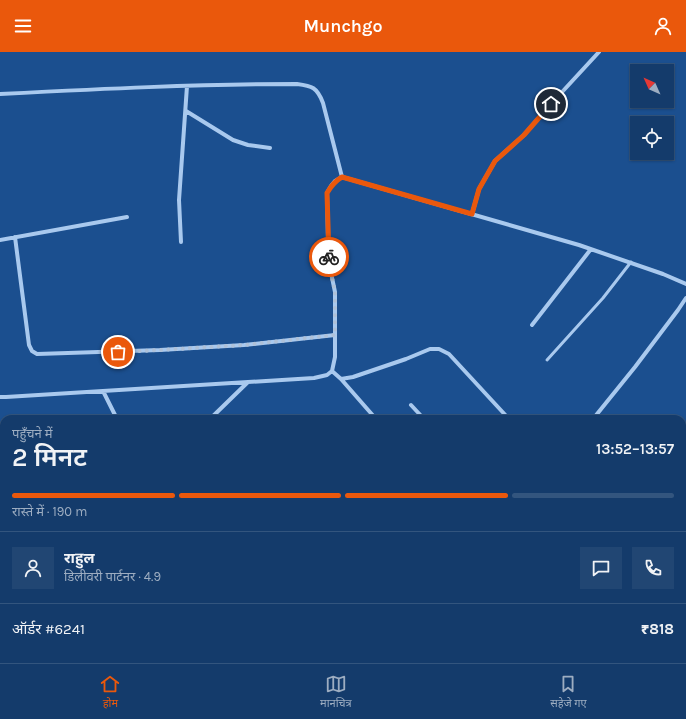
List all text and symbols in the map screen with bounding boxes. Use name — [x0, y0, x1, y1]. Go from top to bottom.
icon: menu — [12, 15, 34, 37]
text: Munchgo — [304, 15, 382, 37]
icon: person — [652, 15, 674, 37]
north arrow — [630, 64, 674, 108]
map controls — [630, 64, 674, 160]
pin — [534, 87, 568, 121]
icon: home — [540, 93, 562, 115]
button: locate — [630, 116, 674, 160]
courier — [309, 237, 349, 277]
icon: bike — [318, 246, 340, 268]
pin — [101, 335, 135, 369]
icon: bag — [107, 341, 129, 363]
text: पहुँचने में — [12, 426, 53, 441]
text: 13:52–13:57 — [596, 440, 674, 458]
text: 2 मिनट — [12, 442, 87, 473]
text: रास्ते में · 190 m — [12, 504, 87, 519]
button: person — [12, 547, 54, 589]
button: chat — [580, 547, 622, 589]
button: phone — [632, 547, 674, 589]
text: राहुल — [64, 549, 95, 567]
text: डिलीवरी पार्टनर · 4.9 — [64, 569, 161, 584]
text: ऑर्डर #6241 — [12, 620, 85, 638]
text: ₹818 — [641, 620, 674, 638]
tab: होम — [99, 673, 121, 711]
tab: मानचित्र — [320, 673, 352, 711]
tab: सहेजे गए — [550, 673, 587, 711]

